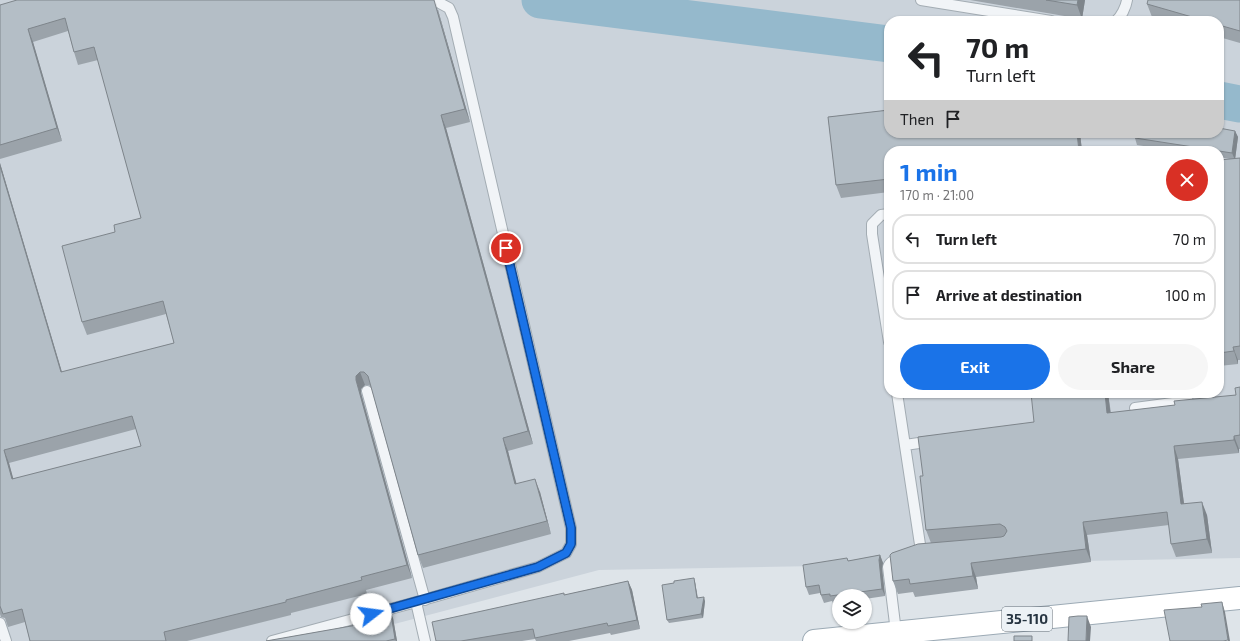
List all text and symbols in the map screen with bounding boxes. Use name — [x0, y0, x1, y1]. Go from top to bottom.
text: 70 m — [966, 30, 1029, 64]
icon: left — [900, 32, 952, 84]
text: Turn left — [966, 64, 1036, 86]
icon: arrive — [942, 108, 964, 130]
text: Then — [900, 110, 934, 128]
text: 1 min — [900, 157, 958, 186]
button: close — [1166, 159, 1208, 201]
text: 170 m · 21:00 — [900, 187, 974, 203]
icon: left — [902, 228, 924, 250]
text: Turn left — [936, 230, 997, 248]
text: 70 m — [1173, 230, 1206, 248]
pin — [489, 231, 523, 265]
icon: arrive — [495, 237, 517, 259]
icon: arrive — [902, 284, 924, 306]
text: Arrive at destination — [936, 286, 1082, 304]
text: 100 m — [1165, 286, 1206, 304]
button: Exit — [900, 344, 1050, 390]
button: Share — [1058, 344, 1208, 390]
map controls — [832, 589, 872, 629]
button: layers — [832, 589, 872, 629]
position arrow — [350, 593, 392, 635]
road number: 35-110 — [1002, 607, 1052, 631]

